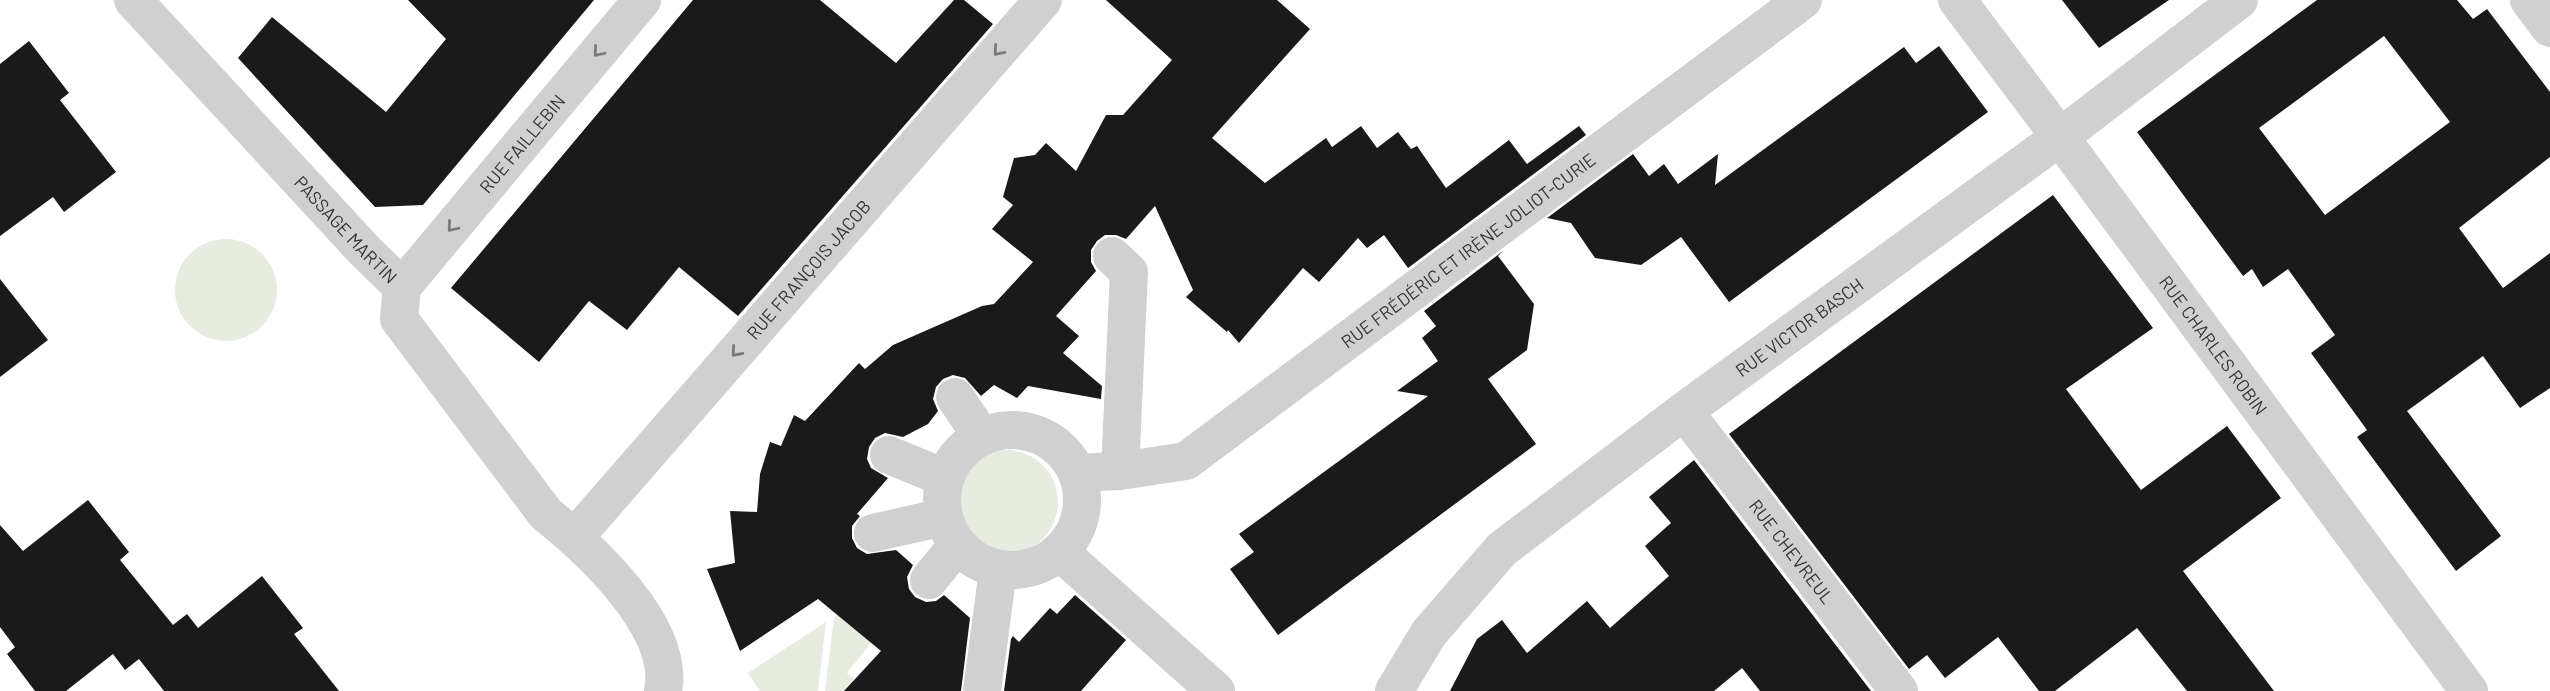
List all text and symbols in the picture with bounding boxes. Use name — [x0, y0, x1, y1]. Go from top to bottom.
one-way arrow — [994, 43, 1006, 56]
one-way arrow — [594, 44, 606, 57]
street label: RUE FAILLEBIN — [475, 90, 569, 197]
street label: RUE FRÉDÉRIC ET IRÈNE JOLIOT-CURIE — [1337, 148, 1600, 352]
street label: PASSAGE MARTIN — [290, 171, 402, 288]
street label: RUE FRANÇOIS JACOB — [742, 195, 875, 344]
one-way arrow — [448, 218, 460, 231]
street label: RUE CHARLES ROBIN — [2155, 271, 2272, 419]
street label: RUE VICTOR BASCH — [1731, 273, 1867, 381]
one-way arrow — [732, 344, 744, 357]
street label: RUE CHEVREUL — [1745, 495, 1839, 608]

